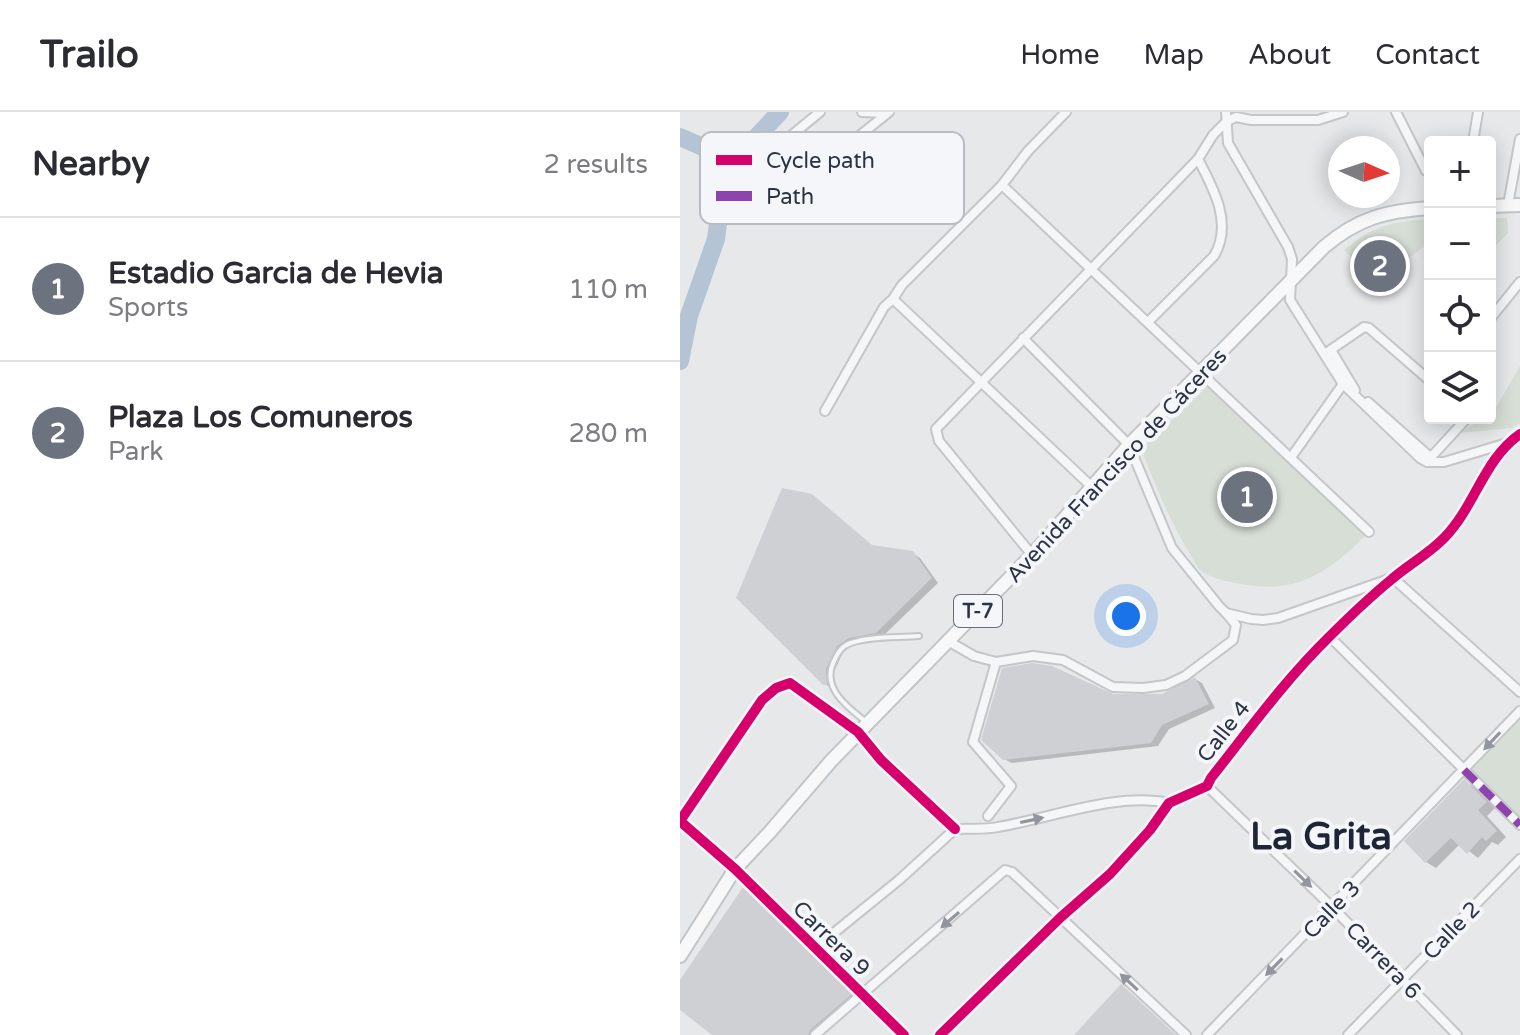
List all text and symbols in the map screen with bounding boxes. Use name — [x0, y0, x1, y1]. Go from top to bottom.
text: Trailo — [40, 32, 139, 78]
text: Home — [1020, 38, 1100, 72]
text: Map — [1144, 38, 1204, 72]
text: About — [1248, 38, 1331, 72]
text: Contact — [1375, 38, 1480, 72]
legend — [700, 132, 964, 224]
north arrow — [1328, 136, 1400, 208]
map controls — [1424, 136, 1496, 424]
button: + — [1424, 136, 1496, 208]
text: Nearby — [32, 144, 150, 185]
text: Cycle path — [766, 148, 875, 174]
text: 2 results — [543, 149, 648, 180]
text: Path — [766, 184, 814, 210]
button: − — [1424, 208, 1496, 280]
pin: 2 — [1354, 236, 1406, 296]
text: Estadio Garcia de Hevia — [108, 255, 444, 292]
text: 1 — [50, 274, 66, 305]
text: 110 m — [568, 274, 648, 305]
button: locate — [1424, 280, 1496, 352]
text: Sports — [108, 292, 188, 323]
street label: Avenida Francisco de Cáceres — [1001, 343, 1232, 588]
button: layers — [1424, 352, 1496, 424]
text: Plaza Los Comuneros — [108, 399, 413, 436]
text: 2 — [50, 418, 66, 449]
text: 280 m — [568, 418, 648, 449]
text: Park — [108, 436, 164, 467]
pin: 1 — [1221, 467, 1273, 527]
road number: T-7 — [954, 595, 1002, 627]
your location — [1106, 596, 1146, 636]
street label: Calle 4 — [1192, 696, 1256, 767]
one-way arrow — [1484, 731, 1502, 750]
one-way arrow — [1020, 813, 1045, 826]
district label: La Grita — [1250, 814, 1392, 860]
one-way arrow — [1293, 869, 1312, 888]
street label: Calle 3 — [1298, 875, 1366, 944]
street label: Carrera 9 — [787, 896, 875, 982]
street label: Calle 2 — [1418, 896, 1486, 965]
one-way arrow — [940, 911, 960, 928]
street label: Carrera 6 — [1340, 917, 1426, 1005]
one-way arrow — [1265, 957, 1284, 976]
one-way arrow — [1120, 973, 1139, 991]

